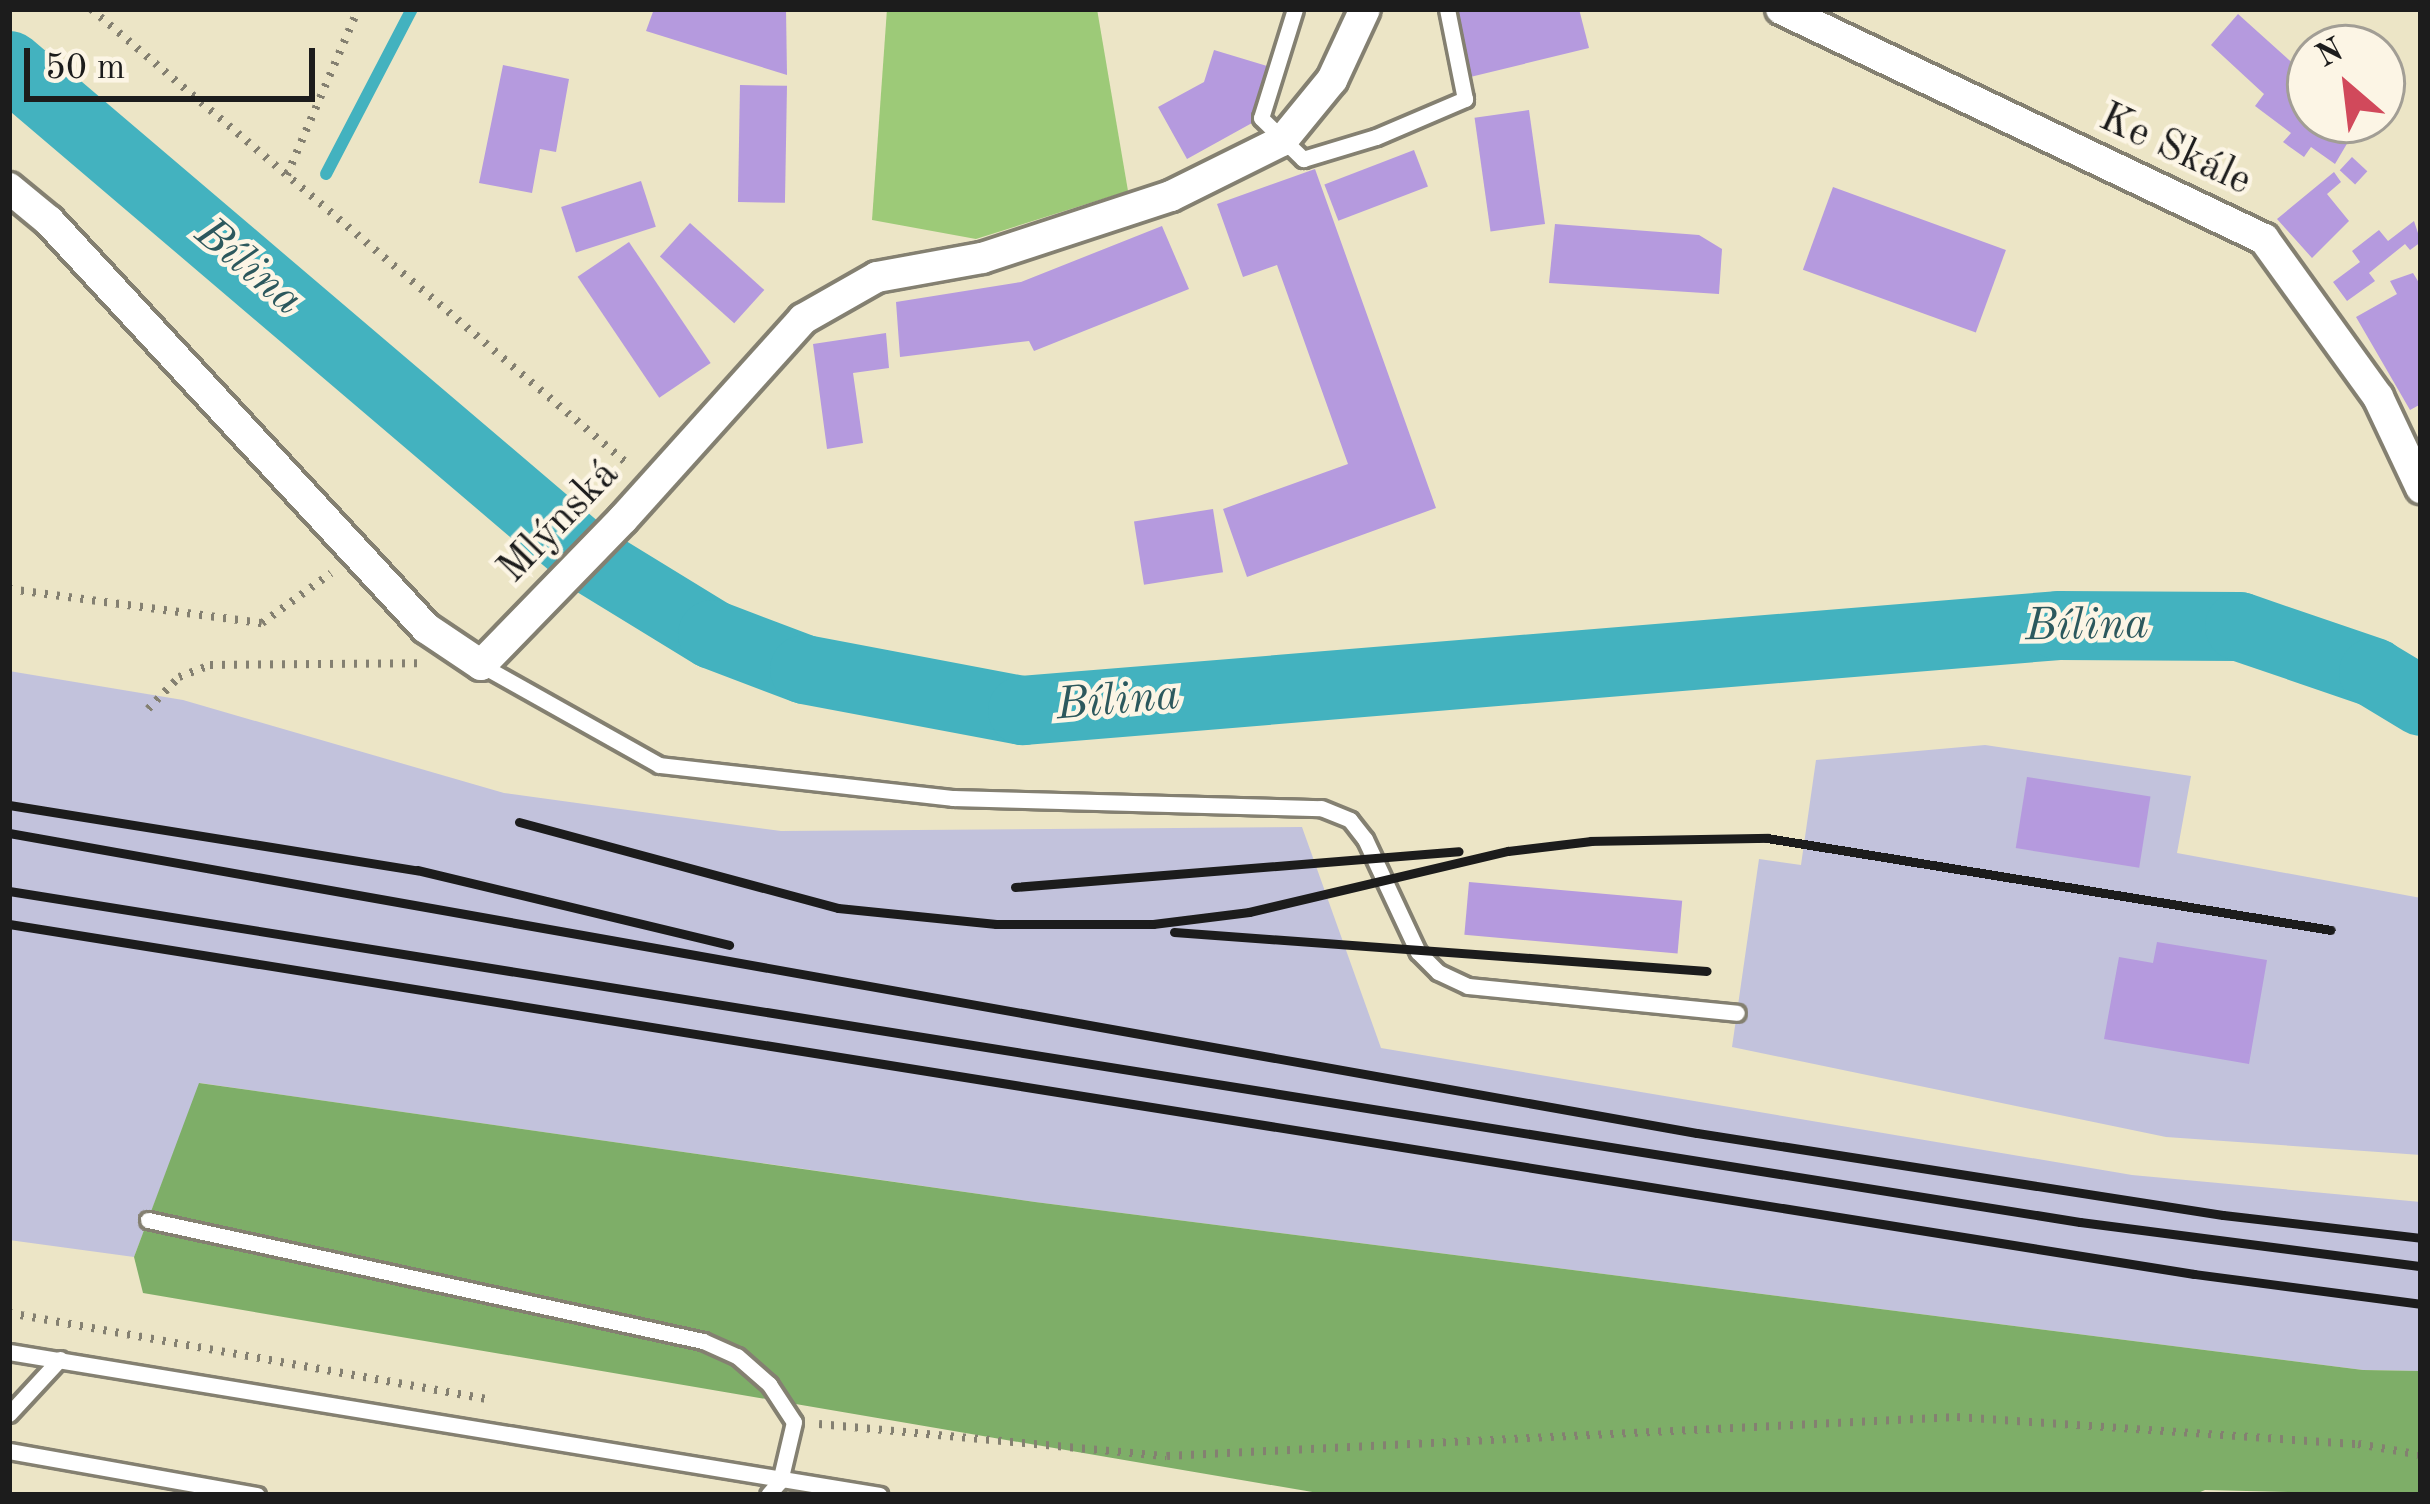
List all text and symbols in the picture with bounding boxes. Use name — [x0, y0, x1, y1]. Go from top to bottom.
scale bar — [30, 24, 321, 98]
north arrow — [2286, 24, 2406, 144]
text: N — [2311, 34, 2349, 75]
text: 50 m — [45, 51, 125, 87]
street label: Ke Skále — [2091, 93, 2259, 207]
water label: Bílina — [183, 207, 313, 329]
street label: Mlýnská — [488, 450, 630, 594]
water label: Bílina — [2025, 599, 2149, 655]
water label: Bílina — [1054, 670, 1182, 734]

